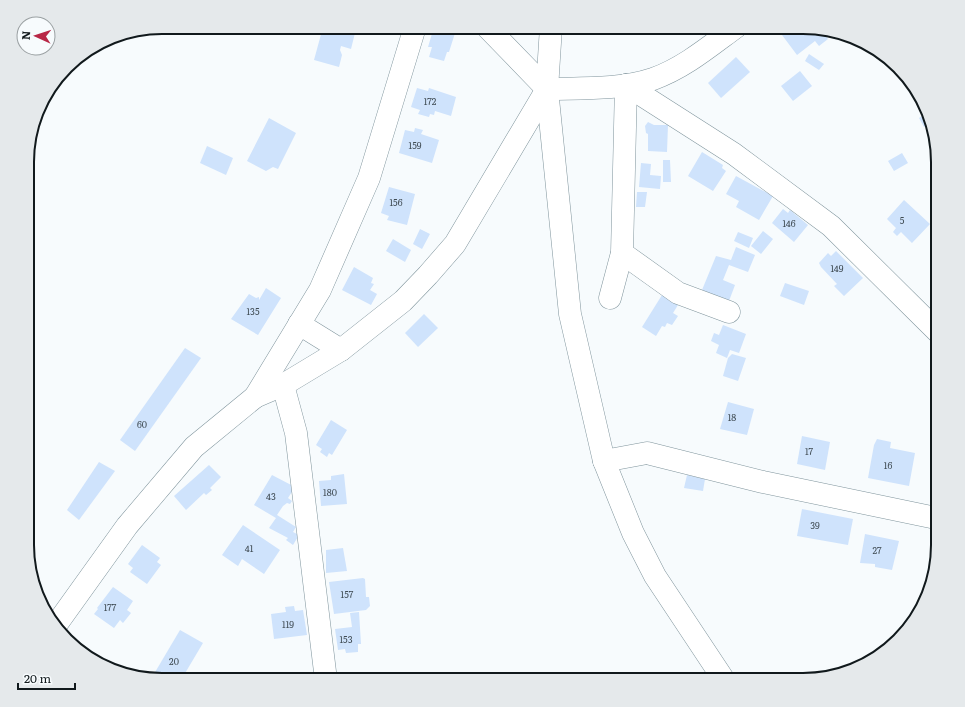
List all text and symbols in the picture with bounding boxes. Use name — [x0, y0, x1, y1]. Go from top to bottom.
north arrow — [16, 16, 56, 56]
text: N — [17, 30, 33, 40]
house number: 172 — [424, 94, 437, 108]
house number: 159 — [409, 138, 422, 152]
house number: 156 — [389, 195, 403, 209]
house number: 5 — [900, 213, 905, 227]
house number: 146 — [782, 216, 796, 230]
house number: 149 — [831, 261, 844, 275]
house number: 135 — [246, 304, 260, 318]
house number: 18 — [728, 410, 736, 424]
house number: 60 — [137, 417, 147, 431]
house number: 17 — [805, 444, 813, 458]
house number: 16 — [884, 458, 892, 472]
house number: 180 — [323, 485, 337, 499]
house number: 43 — [266, 489, 276, 503]
house number: 39 — [810, 518, 820, 532]
house number: 41 — [245, 541, 254, 555]
house number: 27 — [872, 543, 882, 557]
house number: 157 — [341, 587, 354, 601]
house number: 177 — [104, 600, 117, 614]
house number: 119 — [282, 617, 294, 631]
house number: 153 — [339, 632, 353, 646]
house number: 20 — [169, 654, 179, 668]
scale bar — [18, 665, 75, 691]
text: 20 m — [24, 669, 51, 687]

